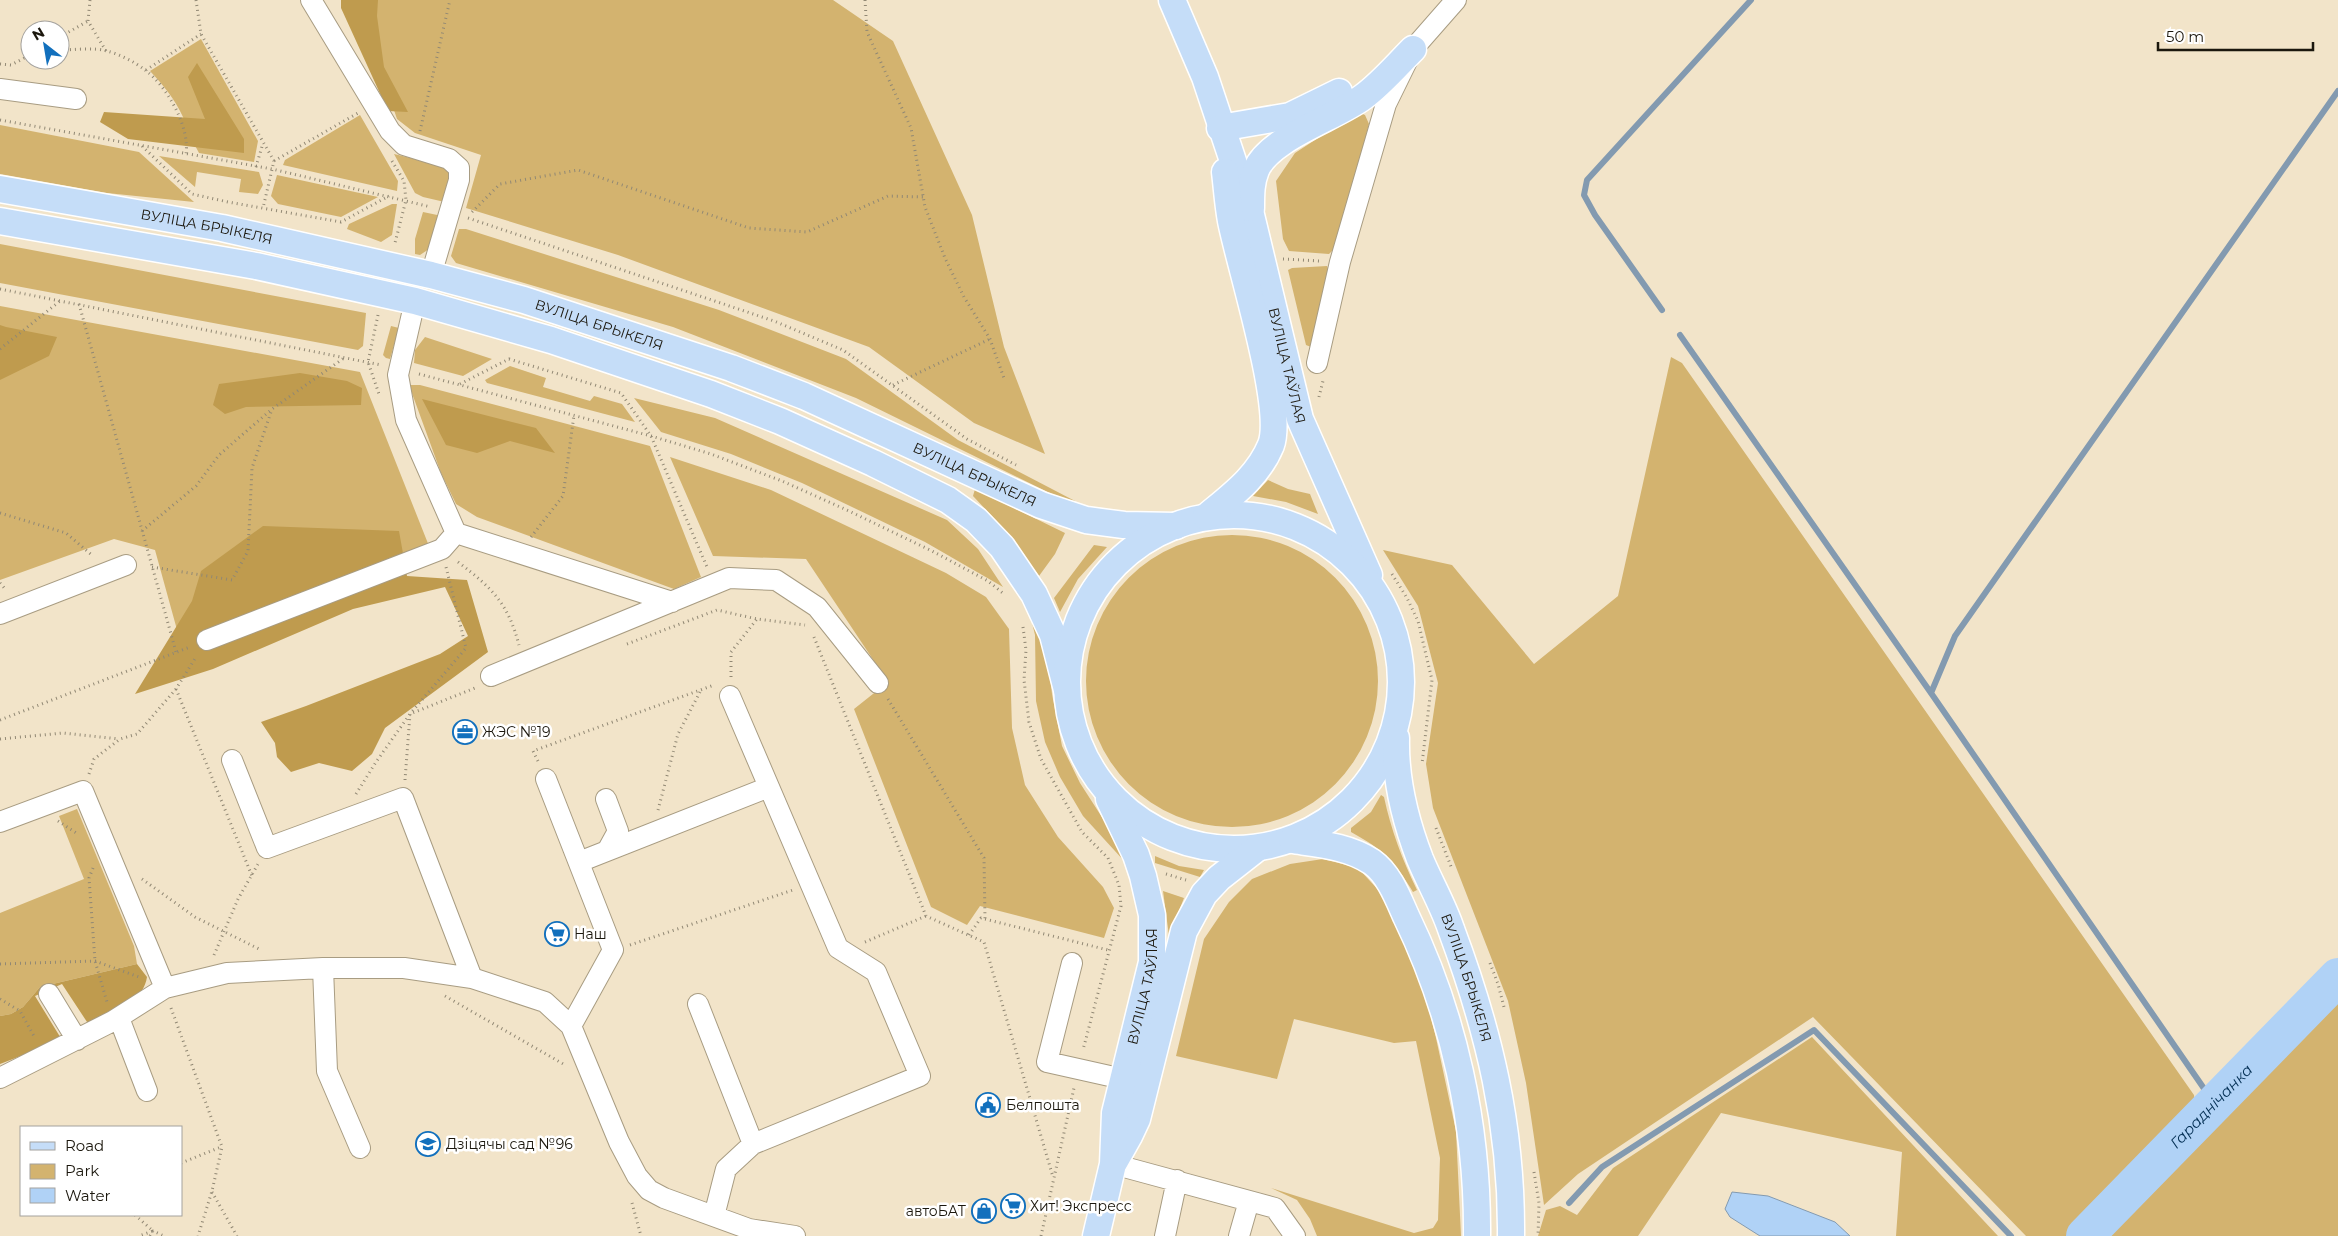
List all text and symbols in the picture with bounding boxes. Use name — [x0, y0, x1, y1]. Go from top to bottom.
north arrow — [20, 20, 70, 70]
scale bar — [2158, 20, 2313, 52]
text: N — [29, 23, 48, 44]
text: 50 m — [2166, 27, 2204, 46]
street label: ВУЛІЦА БРЫКЕЛЯ — [139, 205, 274, 248]
street label: ВУЛІЦА БРЫКЕЛЯ — [533, 295, 666, 354]
street label: ВУЛІЦА ТАЎЛАЯ — [1265, 306, 1310, 425]
street label: ВУЛІЦА БРЫКЕЛЯ — [910, 438, 1039, 511]
office icon: ЖЭС №19 — [452, 719, 478, 745]
place label: ЖЭС №19 — [482, 723, 551, 741]
street label: ВУЛІЦА БРЫКЕЛЯ — [1437, 911, 1496, 1044]
supermarket icon: Наш — [544, 921, 570, 947]
place label: Наш — [574, 925, 607, 943]
street label: ВУЛІЦА ТАЎЛАЯ — [1123, 928, 1162, 1047]
water label: Гараднічанка — [2166, 1060, 2256, 1152]
public building icon: Белпошта — [975, 1092, 1001, 1118]
place label: Белпошта — [1006, 1096, 1080, 1114]
legend — [20, 1126, 182, 1216]
school or university icon: Дзіцячы сад №96 — [415, 1131, 441, 1157]
place label: Дзіцячы сад №96 — [446, 1135, 573, 1153]
text: Road — [65, 1136, 104, 1155]
text: Park — [65, 1161, 99, 1180]
text: Water — [65, 1186, 111, 1205]
supermarket icon: Хит! Экспресс — [1000, 1193, 1026, 1219]
place label: Хит! Экспресс — [1030, 1197, 1132, 1215]
shop icon: автоБАТ — [971, 1198, 997, 1224]
place label: автоБАТ — [906, 1202, 967, 1220]

